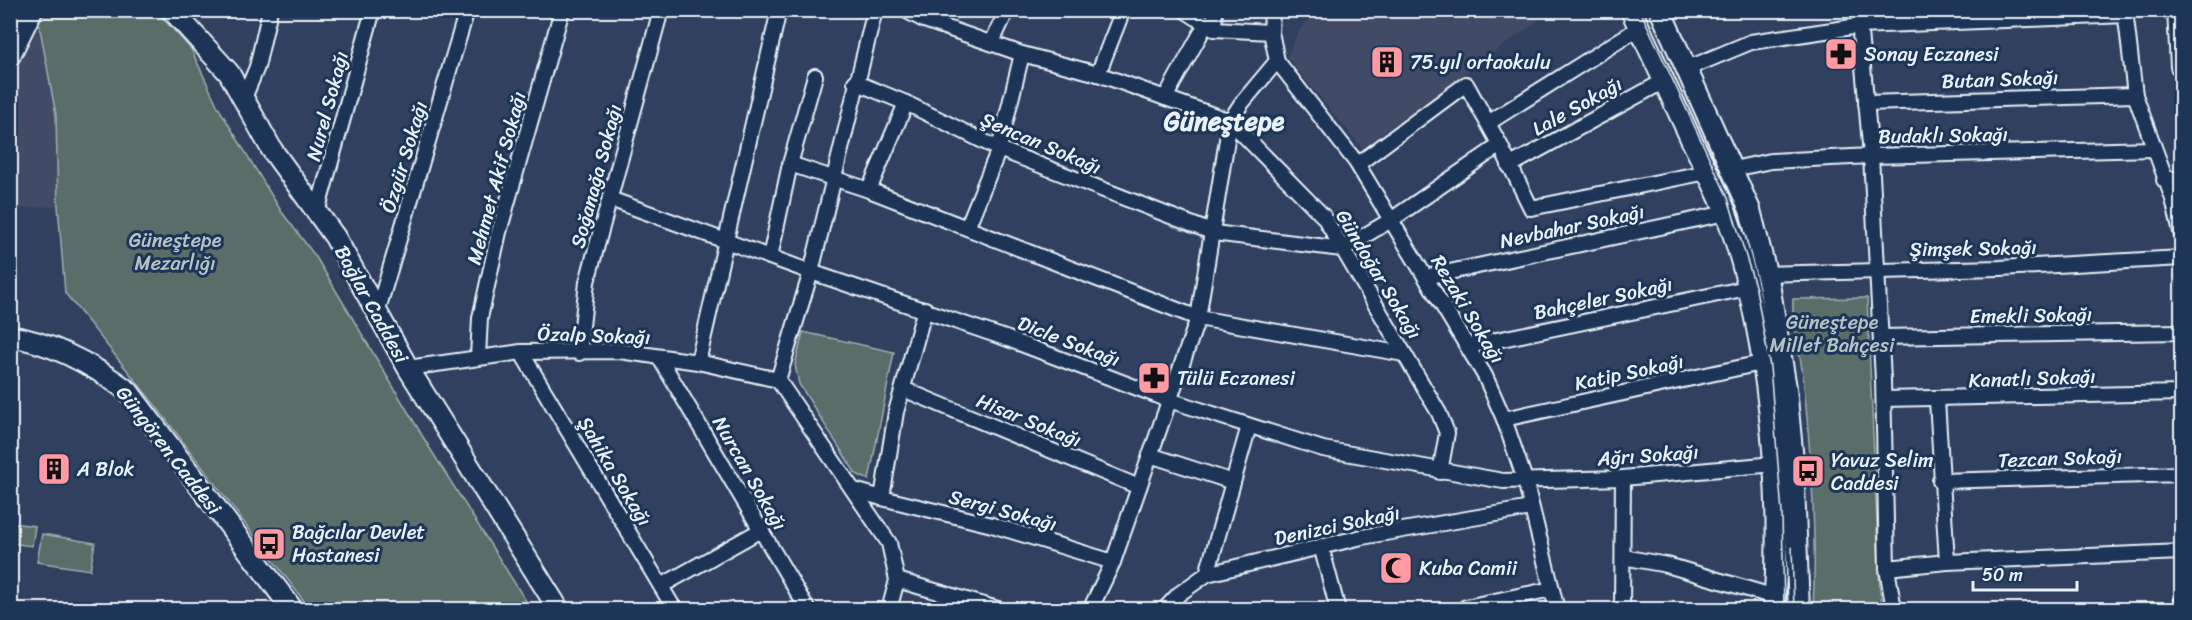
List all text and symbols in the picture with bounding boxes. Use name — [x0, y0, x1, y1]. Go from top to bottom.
pharmacy icon: Sonay Eczanesi — [1823, 36, 1859, 72]
place label: Sonay Eczanesi — [1864, 37, 2000, 72]
building icon: 75.yıl ortaokulu — [1369, 44, 1405, 80]
place label: 75.yıl ortaokulu — [1410, 45, 1551, 80]
street label: Nurel Sokağı — [296, 47, 359, 165]
street label: Butan Sokağı — [1941, 60, 2059, 99]
street label: Lale Sokağı — [1525, 67, 1629, 146]
street label: Mehmet Akif Sokağı — [457, 88, 536, 269]
street label: Özgür Sokağı — [371, 97, 438, 218]
district label: Güneştepe — [1164, 98, 1285, 144]
street label: Soğanağa Sokağı — [560, 100, 633, 252]
street label: Şencan Sokağı — [975, 102, 1107, 185]
street label: Budaklı Sokağı — [1878, 117, 2008, 154]
street label: Nevbahar Sokağı — [1497, 194, 1648, 259]
street label: Gündoğar Sokağı — [1326, 202, 1431, 346]
park label: Güneştepe Mezarlığı — [129, 223, 222, 281]
street label: Şimşek Sokağı — [1909, 230, 2037, 267]
street label: Bağlar Caddesi — [325, 239, 419, 371]
street label: Rezaki Sokağı — [1421, 248, 1514, 371]
street label: Bahçeler Sokağı — [1530, 267, 1676, 330]
street label: Emekli Sokağı — [1969, 297, 2093, 334]
park label: Güneştepe Millet Bahçesi — [1770, 305, 1896, 363]
street label: Dicle Sokağı — [1012, 306, 1125, 377]
street label: Özalp Sokağı — [537, 316, 651, 355]
street label: Katip Sokağı — [1571, 344, 1687, 401]
street label: Kanatlı Sokağı — [1968, 359, 2096, 398]
pharmacy icon: Tülü Eczanesi — [1136, 360, 1172, 396]
place label: Tülü Eczanesi — [1177, 361, 1296, 396]
street label: Güngören Caddesi — [107, 378, 232, 524]
street label: Hisar Sokağı — [971, 383, 1087, 457]
street label: Şahika Sokağı — [568, 409, 661, 533]
street label: Nurcan Sokağı — [703, 409, 797, 537]
street label: Ağrı Sokağı — [1595, 435, 1700, 477]
street label: Tezcan Sokağı — [1997, 439, 2123, 478]
place label: Yavuz Selim Caddesi — [1831, 443, 1933, 501]
building icon: A Blok — [36, 451, 72, 487]
place label: A Blok — [76, 452, 135, 487]
bus stop icon: Yavuz Selim Caddesi — [1790, 453, 1826, 489]
street label: Sergi Sokağı — [945, 479, 1061, 542]
street label: Denizci Sokağı — [1271, 495, 1403, 556]
place label: Bağcılar Devlet Hastanesi — [292, 515, 425, 573]
bus stop icon: Bağcılar Devlet Hastanesi — [251, 526, 287, 562]
mosque icon: Kuba Camii — [1378, 550, 1414, 586]
place label: Kuba Camii — [1419, 551, 1518, 586]
scale bar — [1973, 554, 2076, 592]
text: 50 m — [1982, 559, 2023, 591]

